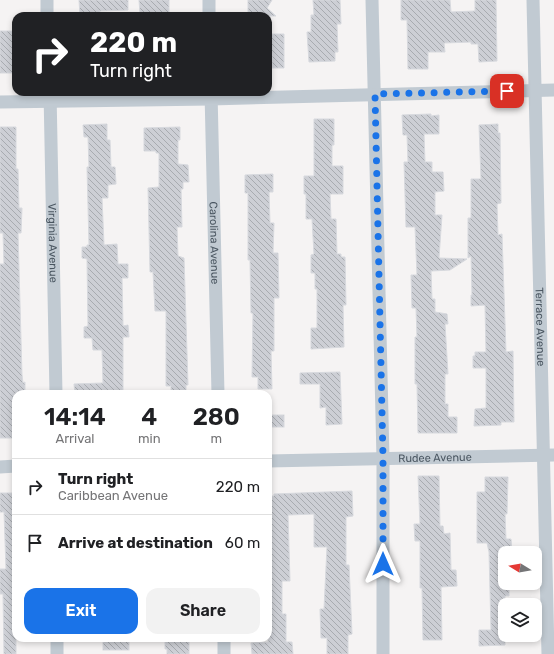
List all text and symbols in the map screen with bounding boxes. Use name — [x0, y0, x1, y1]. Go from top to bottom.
text: 220 m — [90, 26, 177, 59]
icon: right — [24, 28, 76, 80]
text: Turn right — [90, 60, 172, 82]
pin — [490, 74, 524, 108]
icon: arrive — [496, 80, 518, 102]
street label: Carolina Avenue — [207, 201, 222, 285]
street label: Virginia Avenue — [46, 203, 60, 283]
street label: Terrace Avenue — [533, 287, 548, 367]
text: 14:14 — [44, 403, 106, 431]
text: 4 — [141, 403, 157, 431]
text: 280 — [193, 403, 240, 431]
text: Arrival — [55, 431, 94, 446]
text: min — [138, 431, 161, 446]
text: m — [210, 431, 222, 446]
street label: Rudee Avenue — [398, 450, 472, 465]
text: Turn right — [58, 470, 133, 488]
icon: right — [24, 476, 46, 498]
text: 220 m — [216, 478, 260, 496]
text: Caribbean Avenue — [58, 488, 168, 503]
icon: arrive — [24, 532, 46, 554]
text: Arrive at destination — [58, 534, 213, 552]
text: 60 m — [225, 534, 260, 552]
position arrow — [362, 543, 404, 585]
north arrow — [498, 546, 542, 590]
map controls — [498, 546, 542, 642]
button: Exit — [24, 588, 138, 634]
button: Share — [146, 588, 260, 634]
button: layers — [498, 598, 542, 642]

